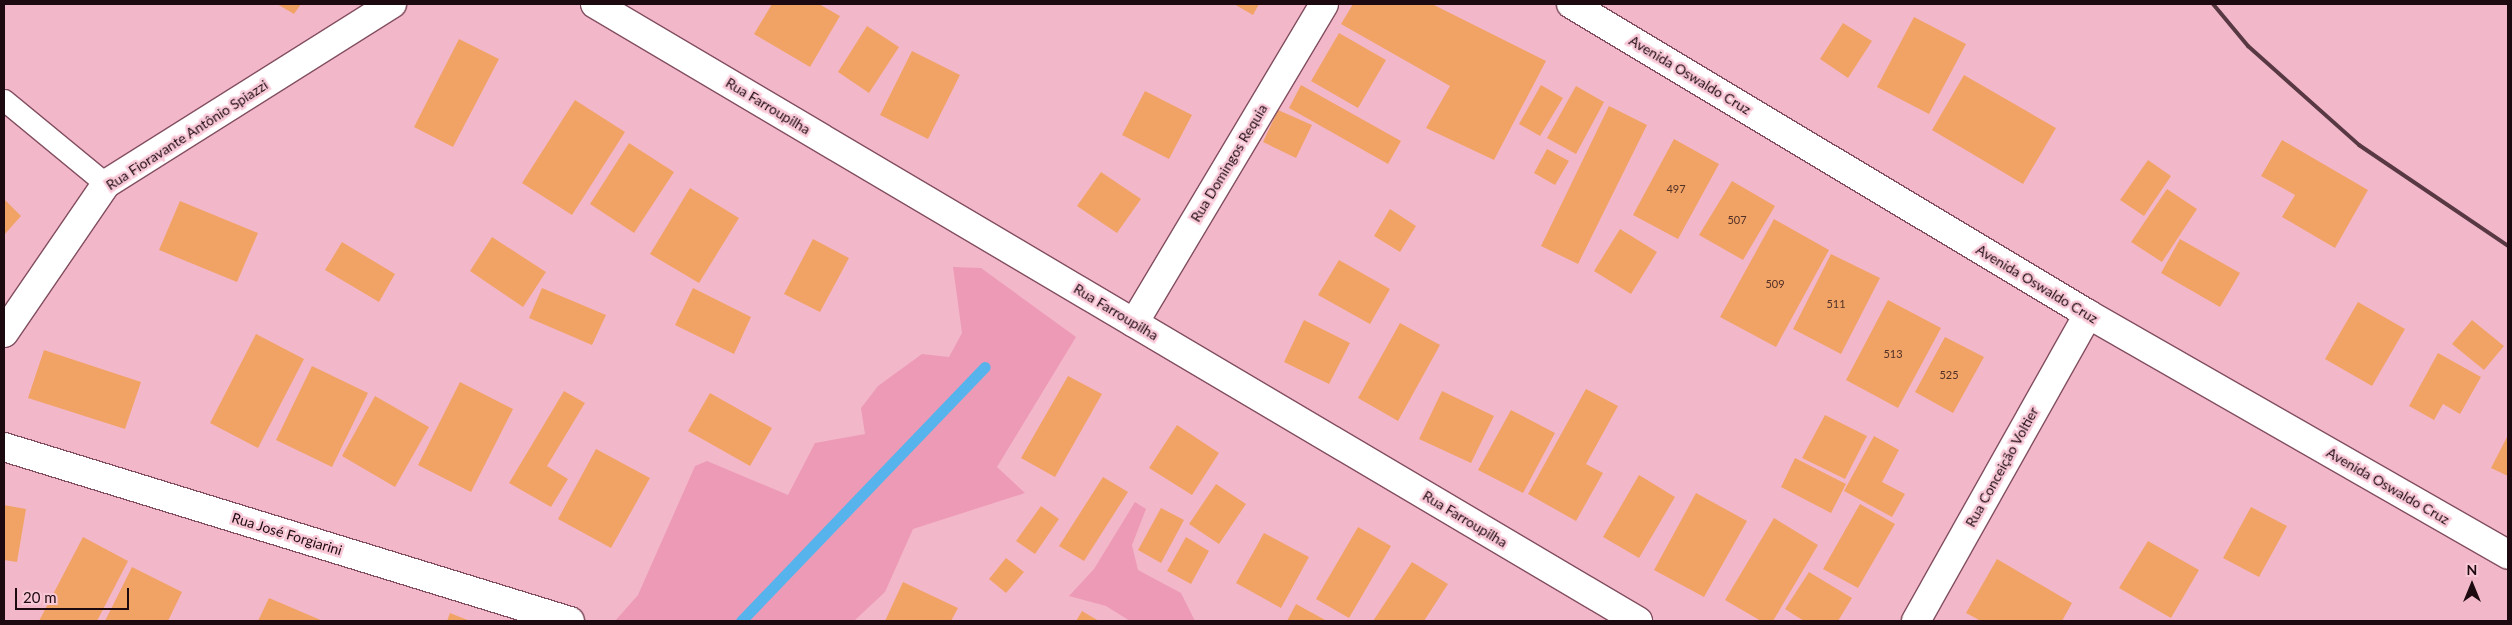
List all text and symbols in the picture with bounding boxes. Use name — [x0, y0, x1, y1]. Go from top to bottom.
street label: Avenida Oswaldo Cruz — [1626, 32, 1754, 118]
street label: Rua Farroupilha — [723, 74, 813, 138]
street label: Rua Fioravante Antônio Spiazzi — [103, 76, 271, 194]
street label: Rua Domingos Requia — [1187, 101, 1271, 225]
house number: 497 — [1666, 182, 1686, 196]
house number: 507 — [1727, 213, 1747, 227]
street label: Avenida Oswaldo Cruz — [1973, 241, 2101, 327]
house number: 509 — [1765, 277, 1785, 291]
street label: Rua Farroupilha — [1071, 280, 1161, 344]
house number: 511 — [1826, 297, 1846, 311]
house number: 513 — [1883, 347, 1903, 361]
house number: 525 — [1939, 368, 1959, 382]
street label: Rua Conceição Voltier — [1962, 404, 2042, 530]
street label: Avenida Oswaldo Cruz — [2324, 444, 2452, 528]
street label: Rua Farroupilha — [1420, 487, 1510, 551]
street label: Rua José Forgiarini — [230, 509, 344, 559]
north arrow — [2447, 560, 2497, 610]
text: N — [2467, 561, 2477, 578]
scale bar — [18, 578, 131, 610]
text: 20 m — [23, 588, 57, 606]

